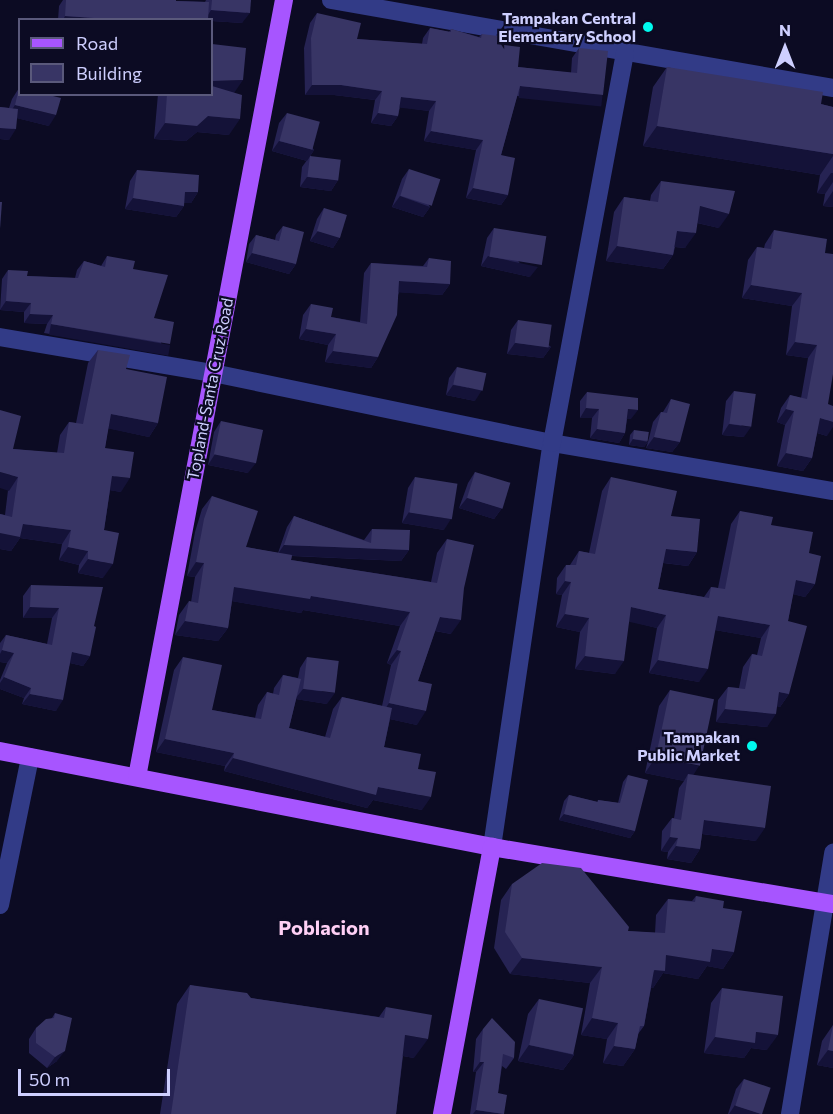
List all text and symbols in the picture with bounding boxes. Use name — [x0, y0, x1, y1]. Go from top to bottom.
place label: Tampakan Central Elementary School — [498, 8, 636, 46]
legend — [18, 18, 213, 96]
north arrow — [755, 18, 815, 78]
marker: Tampakan Central Elementary School — [641, 20, 655, 34]
text: N — [779, 20, 791, 39]
text: Road — [76, 32, 118, 54]
text: Building — [76, 62, 142, 84]
street label: Topland-Santa Cruz Road — [183, 296, 237, 482]
place label: Tampakan Public Market — [637, 727, 740, 765]
marker: Tampakan Public Market — [745, 739, 759, 753]
district label: Poblacion — [278, 915, 370, 939]
scale bar — [21, 1057, 172, 1095]
text: 50 m — [29, 1068, 70, 1090]

